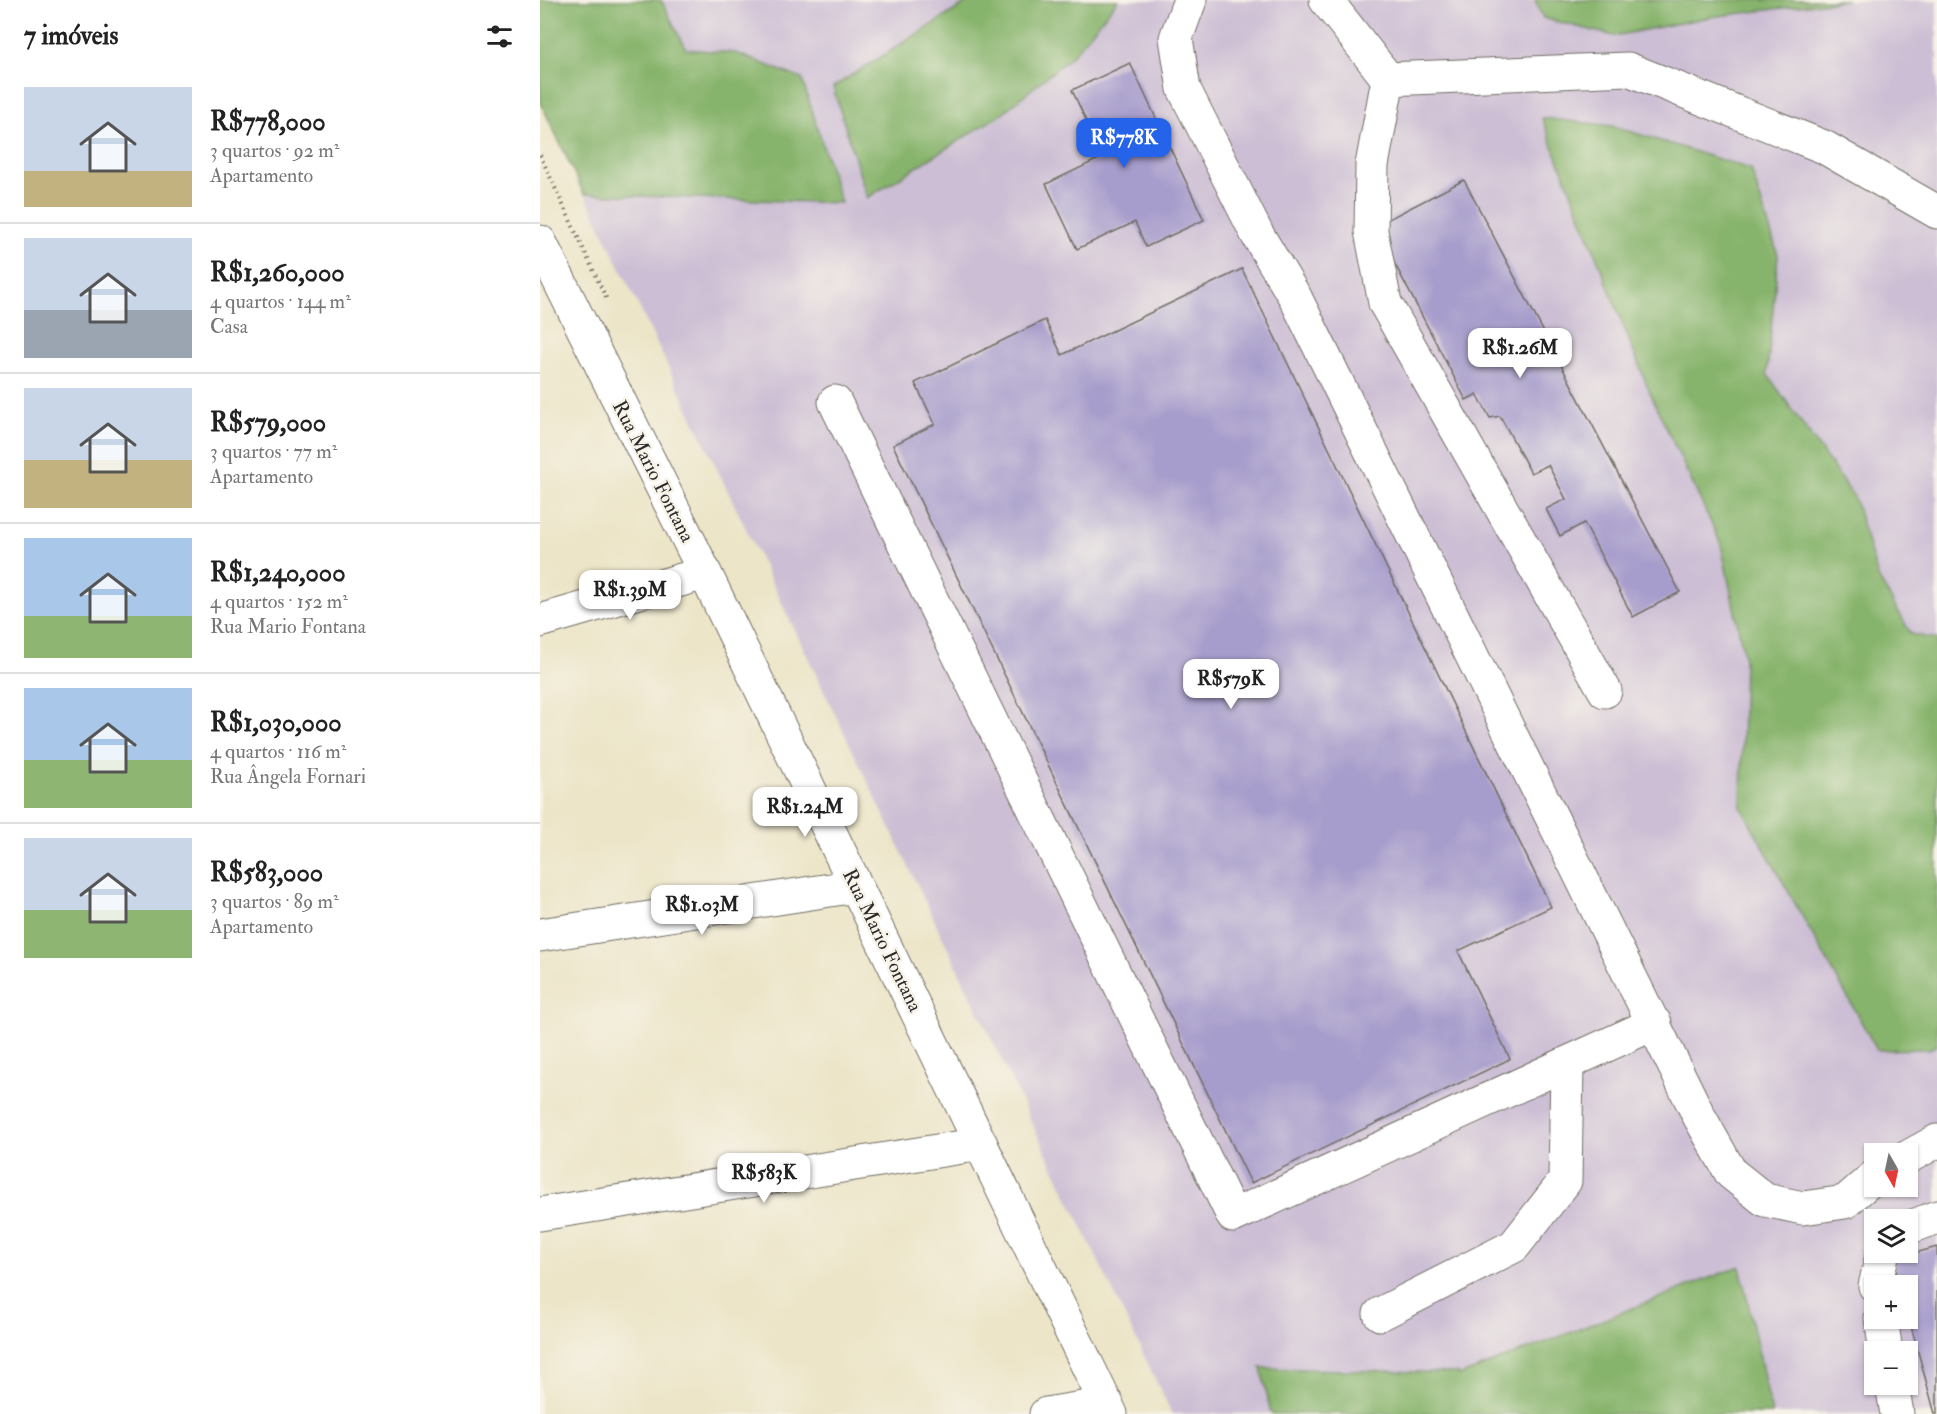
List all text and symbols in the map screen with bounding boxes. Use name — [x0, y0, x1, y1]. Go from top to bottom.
text: 7 imóveis — [24, 20, 118, 52]
icon: filters — [483, 20, 516, 53]
text: R$778,000 — [210, 106, 326, 138]
icon: home — [72, 111, 144, 183]
pin: R$778K — [1075, 118, 1173, 169]
text: R$778K — [1090, 125, 1158, 150]
text: 3 quartos · 92 m² — [210, 138, 339, 163]
text: Apartamento — [210, 163, 313, 188]
text: R$1,260,000 — [210, 257, 345, 289]
icon: home — [72, 262, 144, 334]
text: 4 quartos · 144 m² — [210, 289, 351, 314]
text: Casa — [210, 314, 248, 339]
pin: R$1.26M — [1465, 328, 1575, 379]
text: R$1.26M — [1482, 335, 1558, 360]
street label: Rua Mario Fontana — [607, 396, 700, 547]
text: R$579,000 — [210, 407, 326, 439]
icon: home — [72, 412, 144, 484]
text: 3 quartos · 77 m² — [210, 439, 337, 464]
text: Apartamento — [210, 464, 313, 489]
text: R$1,240,000 — [210, 557, 345, 589]
icon: home — [72, 562, 144, 634]
pin: R$1.39M — [575, 570, 685, 621]
text: R$1.39M — [593, 577, 667, 602]
text: 4 quartos · 152 m² — [210, 589, 348, 614]
text: Rua Mario Fontana — [210, 614, 366, 639]
pin: R$579K — [1182, 659, 1280, 710]
text: R$579K — [1197, 666, 1265, 691]
text: R$1,030,000 — [210, 707, 342, 739]
icon: home — [72, 712, 144, 784]
text: 4 quartos · 116 m² — [210, 739, 346, 764]
text: Rua Ângela Fornari — [210, 764, 366, 789]
pin: R$1.24M — [750, 787, 860, 838]
text: R$1.24M — [767, 794, 843, 819]
text: R$583,000 — [210, 857, 323, 889]
icon: home — [72, 862, 144, 934]
street label: Rua Mario Fontana — [837, 865, 928, 1016]
pin: R$1.03M — [647, 885, 757, 936]
text: 3 quartos · 89 m² — [210, 889, 339, 914]
text: R$1.03M — [665, 892, 739, 917]
text: Apartamento — [210, 914, 313, 939]
north arrow — [1864, 1143, 1918, 1197]
map controls — [1864, 1143, 1918, 1395]
pin: R$583K — [715, 1153, 813, 1204]
text: R$583K — [731, 1160, 797, 1185]
button: layers — [1864, 1209, 1918, 1263]
button: + — [1864, 1275, 1918, 1329]
button: − — [1864, 1341, 1918, 1395]

